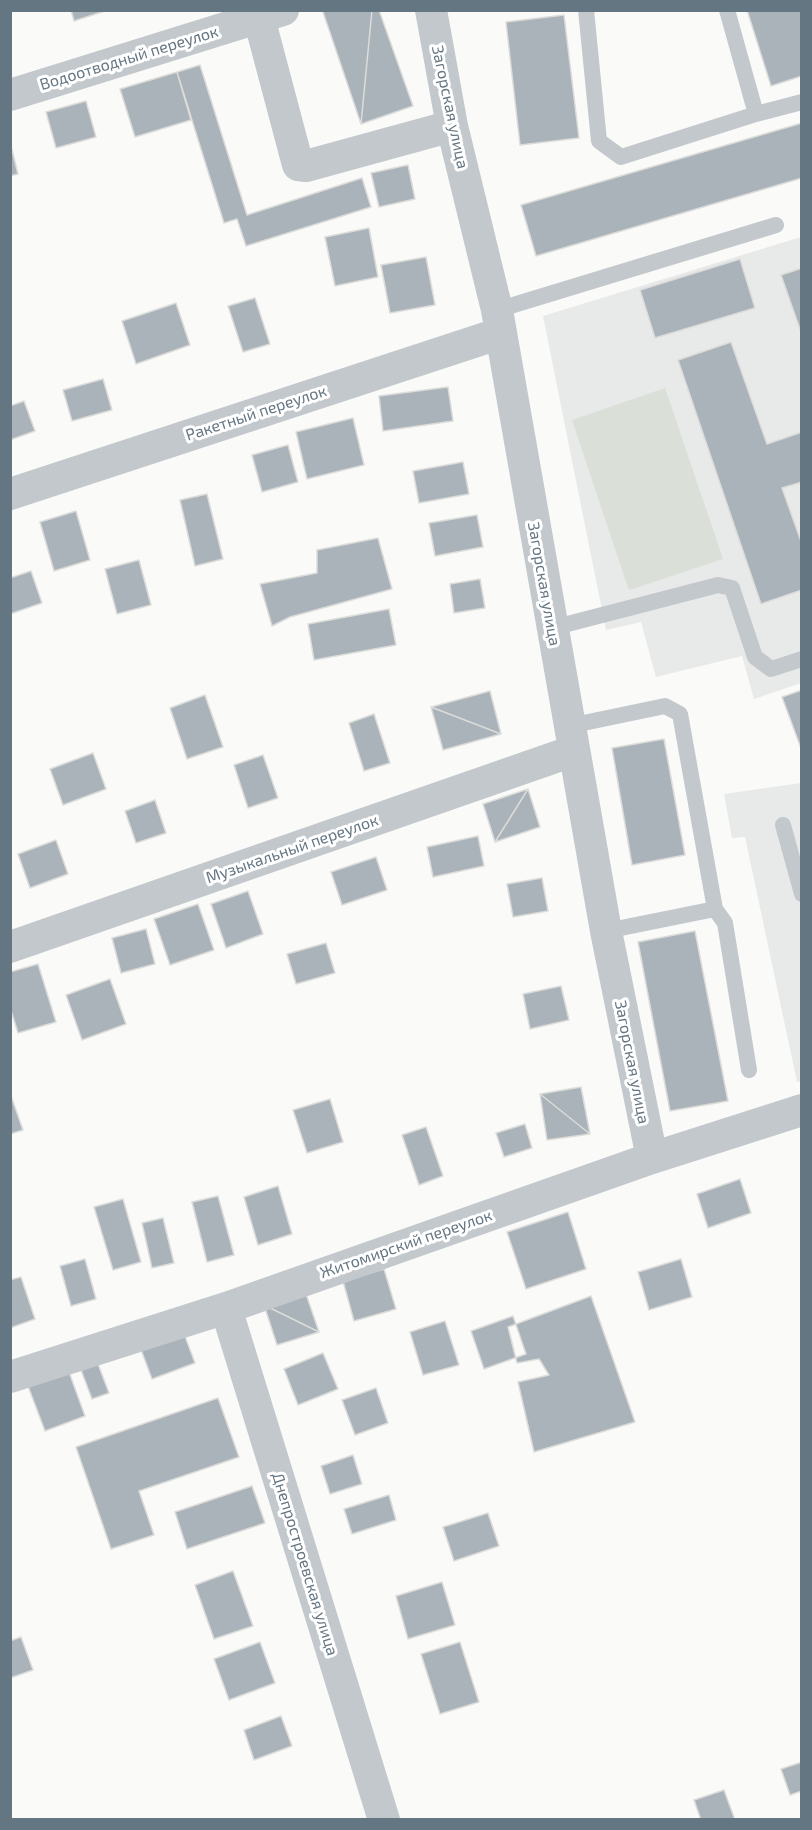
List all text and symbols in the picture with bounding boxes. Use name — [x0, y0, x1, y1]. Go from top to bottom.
street label: Водоотводный переулок — [37, 22, 221, 94]
street label: Загорская улица — [428, 44, 472, 170]
street label: Ракетный переулок — [183, 381, 329, 445]
street label: Загорская улица — [524, 521, 564, 647]
street label: Музыкальный переулок — [203, 810, 381, 888]
street label: Загорская улица — [611, 999, 653, 1125]
street label: Житомирский переулок — [317, 1206, 495, 1282]
street label: Днепростроевская улица — [268, 1470, 342, 1658]

